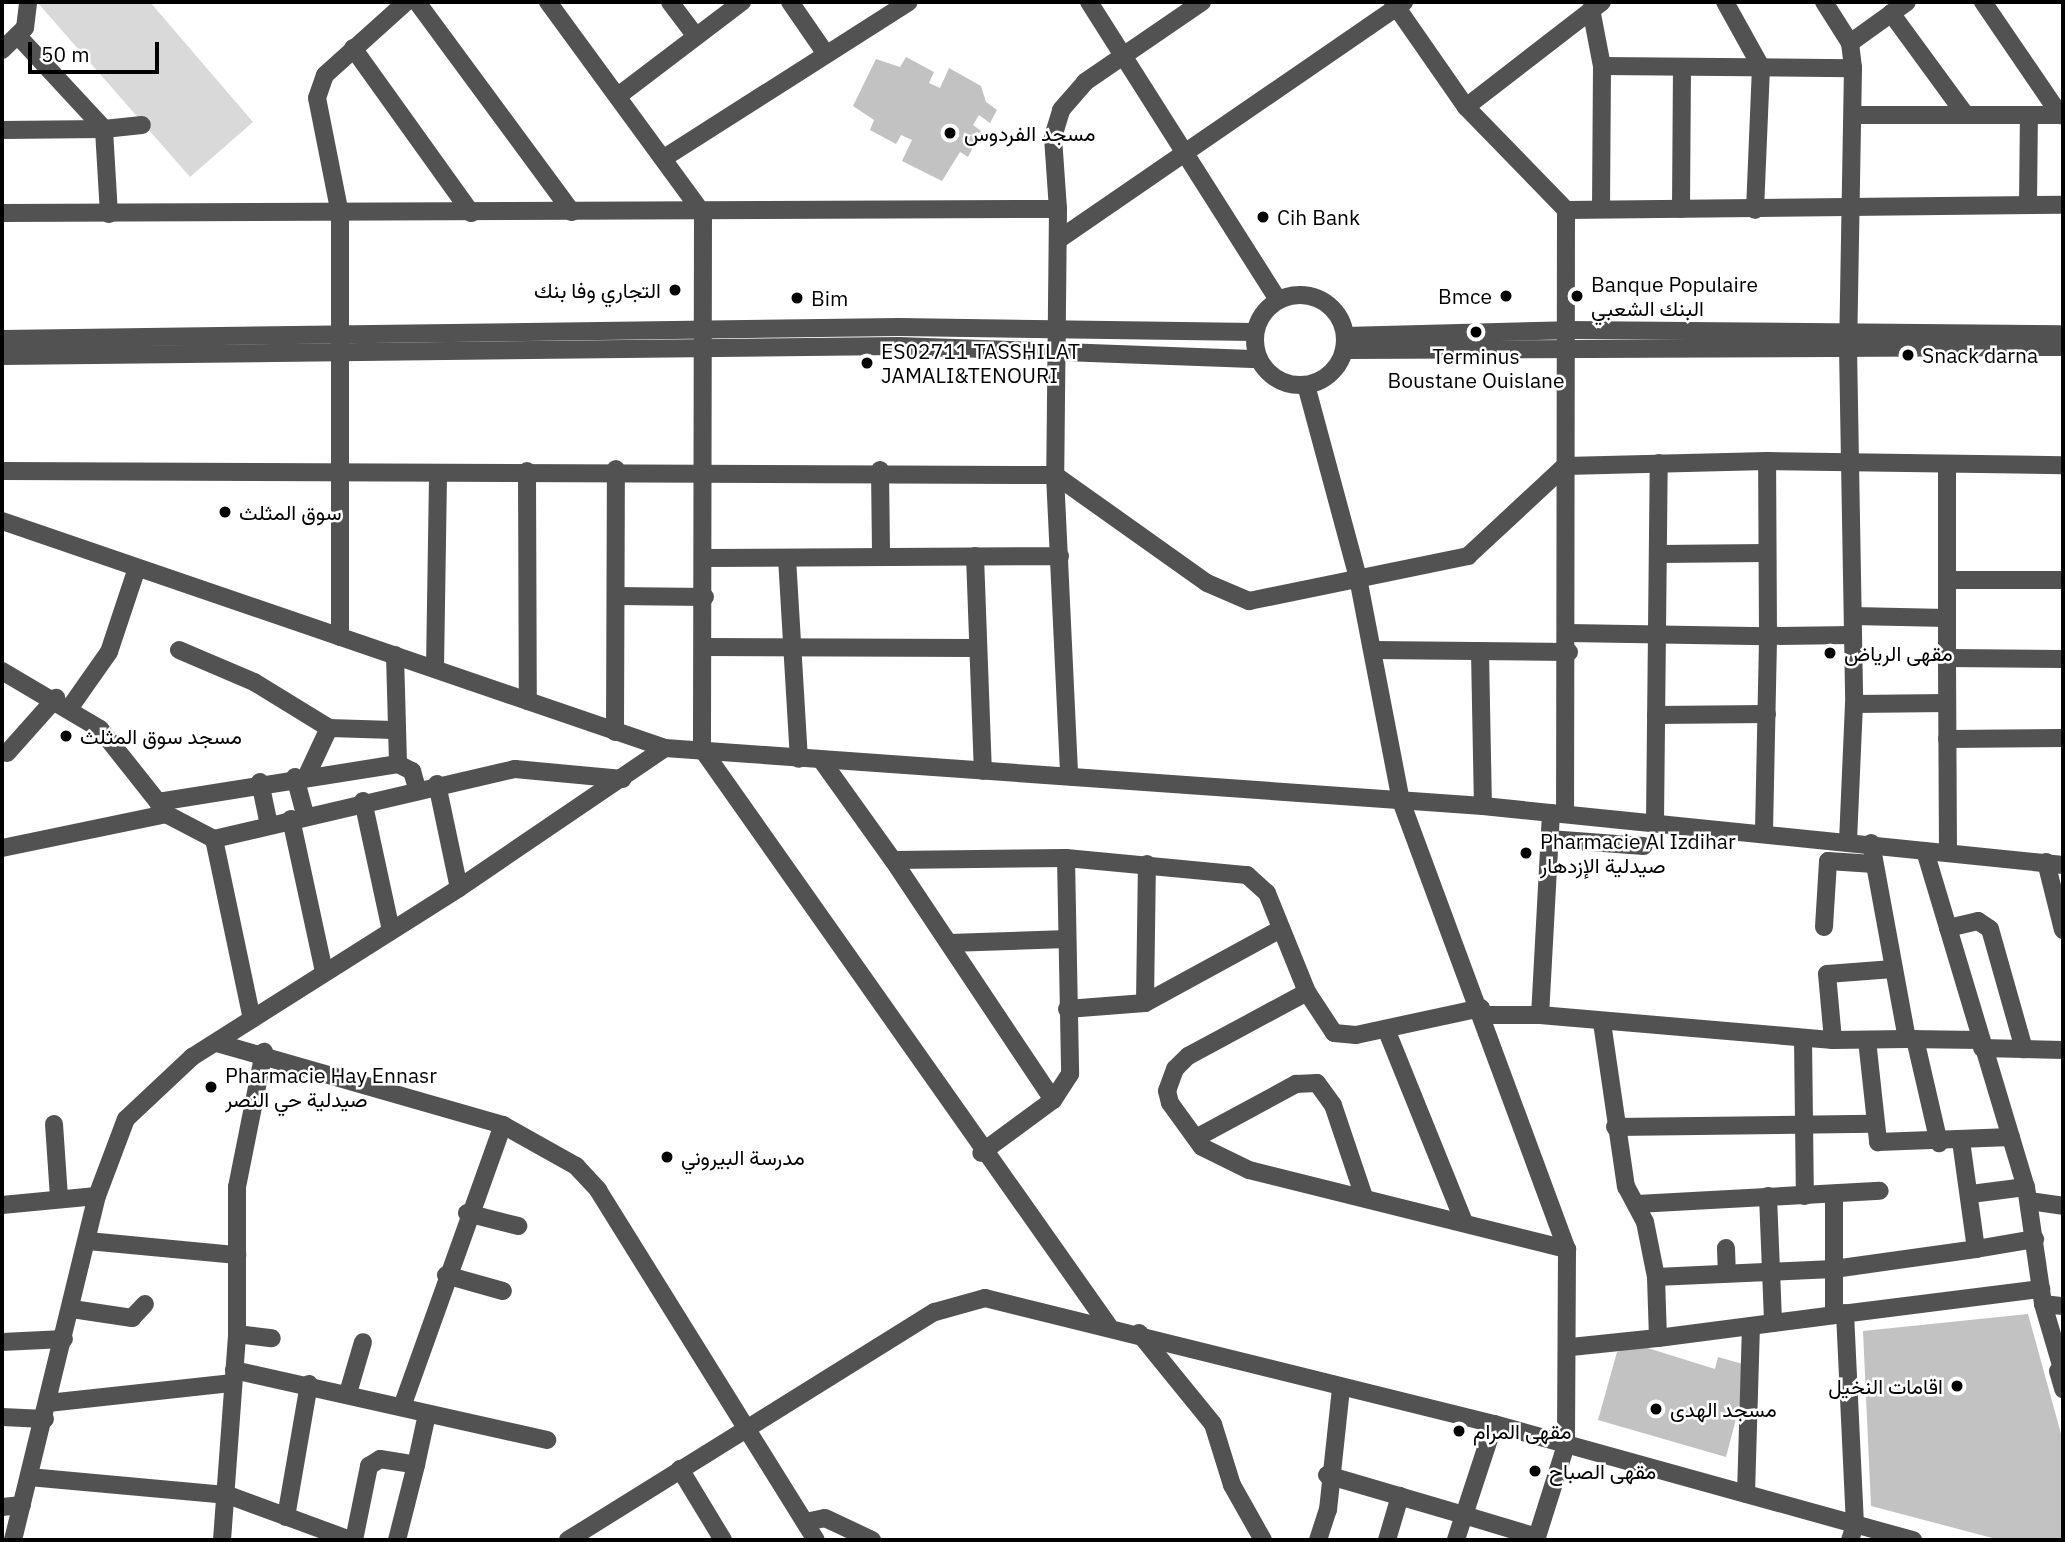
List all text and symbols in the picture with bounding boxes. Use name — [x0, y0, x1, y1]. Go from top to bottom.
scale bar — [32, 28, 163, 72]
text: 50 m — [41, 40, 90, 68]
place label: مسجد الفردوس — [964, 120, 1095, 146]
marker: مسجد الفردوس — [942, 125, 958, 141]
place label: Cih Bank — [1277, 204, 1360, 230]
marker: Cih Bank — [1255, 209, 1271, 225]
place label: Banque Populaire البنك الشعبي — [1591, 271, 1758, 321]
place label: التجاري وفا بنك — [534, 277, 661, 303]
marker: التجاري وفا بنك — [667, 282, 683, 298]
place label: Bmce — [1438, 283, 1492, 309]
place label: Bim — [811, 285, 848, 311]
marker: Bmce — [1498, 288, 1514, 304]
marker: Banque Populaire البنك الشعبي — [1569, 288, 1585, 304]
marker: Bim — [789, 290, 805, 306]
marker: Terminus Boustane Ouislane — [1468, 324, 1484, 340]
place label: ES02711 TASSHILAT JAMALI&TENOURI — [881, 338, 1080, 388]
place label: Snack darna — [1922, 342, 2038, 368]
place label: Terminus Boustane Ouislane — [1387, 343, 1565, 393]
marker: Snack darna — [1900, 347, 1916, 363]
marker: ES02711 TASSHILAT JAMALI&TENOURI — [859, 355, 875, 371]
place label: سوق المثلث — [239, 499, 342, 525]
marker: سوق المثلث — [217, 504, 233, 520]
place label: مقهى الرياض — [1844, 640, 1953, 666]
marker: مقهى الرياض — [1822, 645, 1838, 661]
place label: مسجد سوق المثلث — [80, 723, 242, 749]
marker: مسجد سوق المثلث — [58, 728, 74, 744]
place label: Pharmacie Al Izdihar صيدلية الإزدهار — [1540, 828, 1736, 878]
marker: Pharmacie Al Izdihar صيدلية الإزدهار — [1518, 845, 1534, 861]
place label: Pharmacie Hay Ennasr صيدلية حي النصر — [225, 1062, 437, 1112]
marker: Pharmacie Hay Ennasr صيدلية حي النصر — [203, 1079, 219, 1095]
place label: مدرسة البيروني — [681, 1144, 805, 1170]
marker: مدرسة البيروني — [659, 1149, 675, 1165]
place label: اقامات النخيل — [1828, 1373, 1943, 1399]
marker: اقامات النخيل — [1949, 1378, 1965, 1394]
place label: مسجد الهدى — [1670, 1396, 1777, 1422]
marker: مسجد الهدى — [1648, 1401, 1664, 1417]
place label: مقهى المرام — [1473, 1418, 1572, 1444]
marker: مقهى المرام — [1451, 1423, 1467, 1439]
place label: مقهى الصباح — [1549, 1458, 1656, 1484]
marker: مقهى الصباح — [1527, 1463, 1543, 1479]

